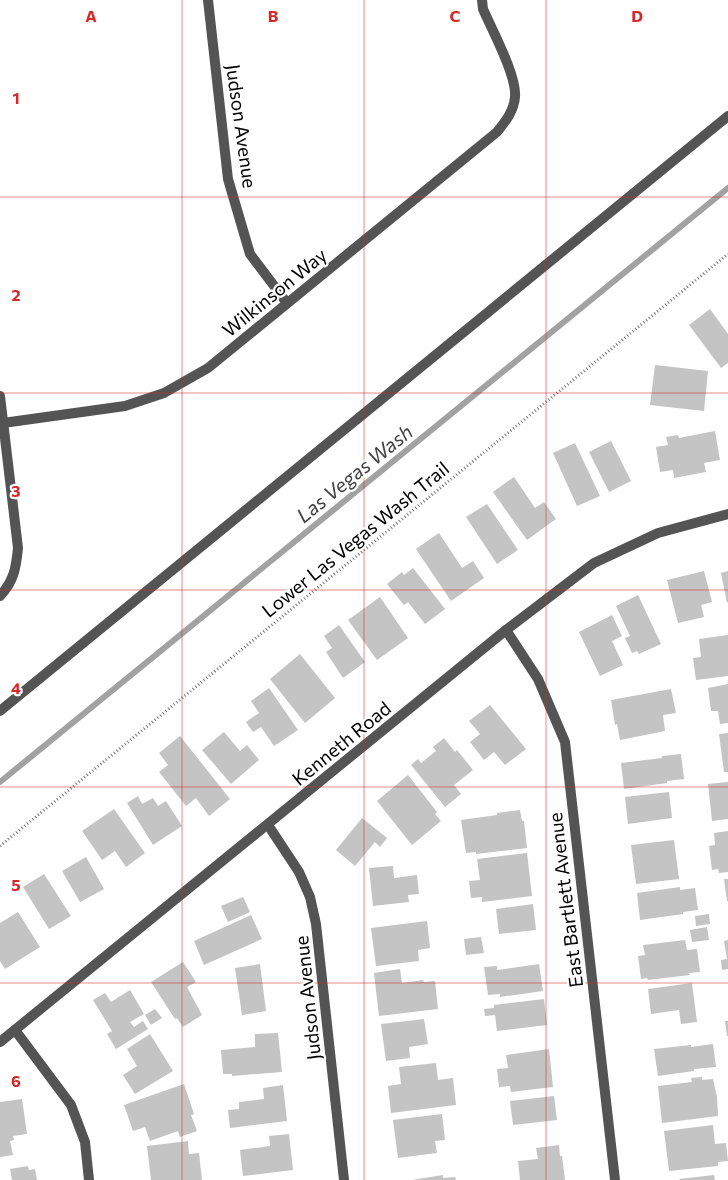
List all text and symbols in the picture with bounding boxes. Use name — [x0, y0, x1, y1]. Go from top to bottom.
text: A — [85, 6, 97, 25]
text: B — [268, 6, 279, 25]
text: C — [450, 6, 461, 25]
text: D — [631, 6, 643, 25]
street label: Judson Avenue — [222, 63, 262, 189]
text: 1 — [12, 88, 20, 107]
street label: Wilkinson Way — [217, 243, 331, 341]
text: 2 — [11, 285, 21, 304]
water label: Las Vegas Wash — [291, 419, 417, 527]
street label: Lower Las Vegas Wash Trail — [257, 456, 453, 622]
text: 3 — [11, 481, 21, 500]
text: 4 — [11, 678, 21, 697]
street label: Kenneth Road — [287, 696, 395, 790]
street label: East Bartlett Avenue — [543, 811, 587, 989]
text: 5 — [11, 875, 21, 894]
street label: Judson Avenue — [289, 935, 325, 1061]
text: 6 — [11, 1071, 21, 1090]

